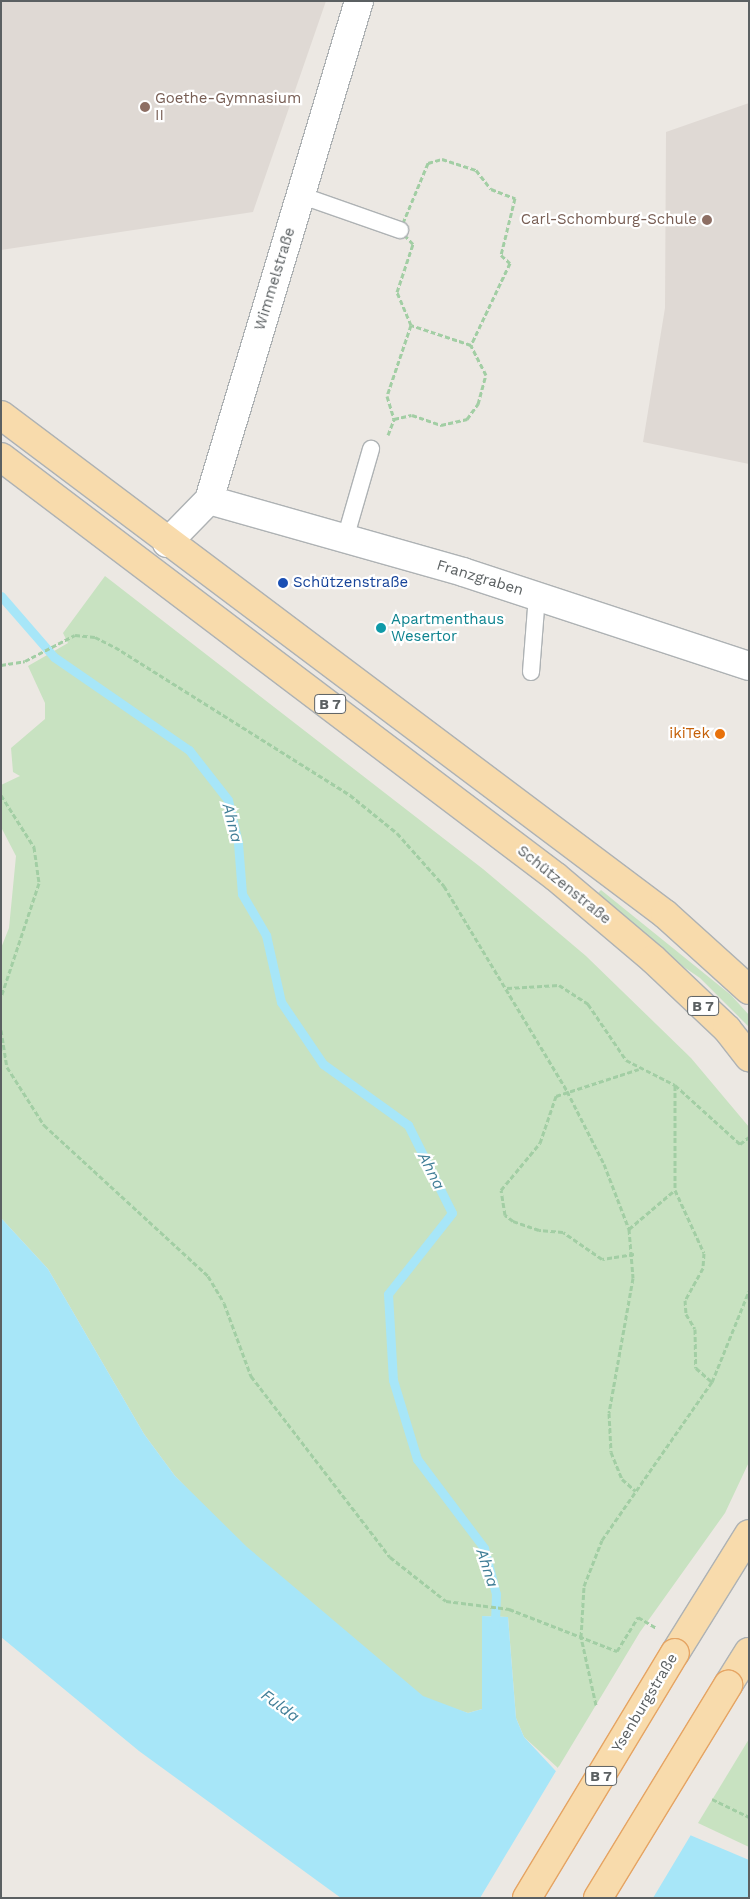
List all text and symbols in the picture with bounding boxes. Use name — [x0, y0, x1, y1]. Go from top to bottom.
place label: Goethe-Gymnasium II — [155, 89, 301, 124]
marker: Goethe-Gymnasium II — [139, 101, 151, 113]
place label: Carl-Schomburg-Schule — [521, 211, 697, 229]
marker: Carl-Schomburg-Schule — [701, 214, 713, 226]
street label: Wimmelstraße — [251, 225, 299, 333]
street label: Franzgraben — [434, 556, 526, 600]
place label: Schützenstraße — [293, 574, 408, 592]
marker: Schützenstraße — [277, 577, 289, 589]
place label: Apartmenthaus Wesertor — [391, 610, 504, 645]
marker: Apartmenthaus Wesertor — [375, 622, 387, 634]
road number: B 7 — [314, 692, 346, 716]
place label: ikiTek — [669, 725, 710, 743]
marker: ikiTek — [714, 728, 726, 740]
water label: Ahna — [218, 802, 246, 844]
street label: Schützenstraße — [514, 842, 614, 928]
road number: B 7 — [687, 994, 719, 1018]
water label: Ahna — [414, 1149, 448, 1193]
water label: Ahna — [472, 1546, 502, 1590]
street label: Ysenburgstraße — [608, 1650, 682, 1756]
water label: Fulda — [257, 1686, 303, 1726]
road number: B 7 — [585, 1764, 617, 1788]

